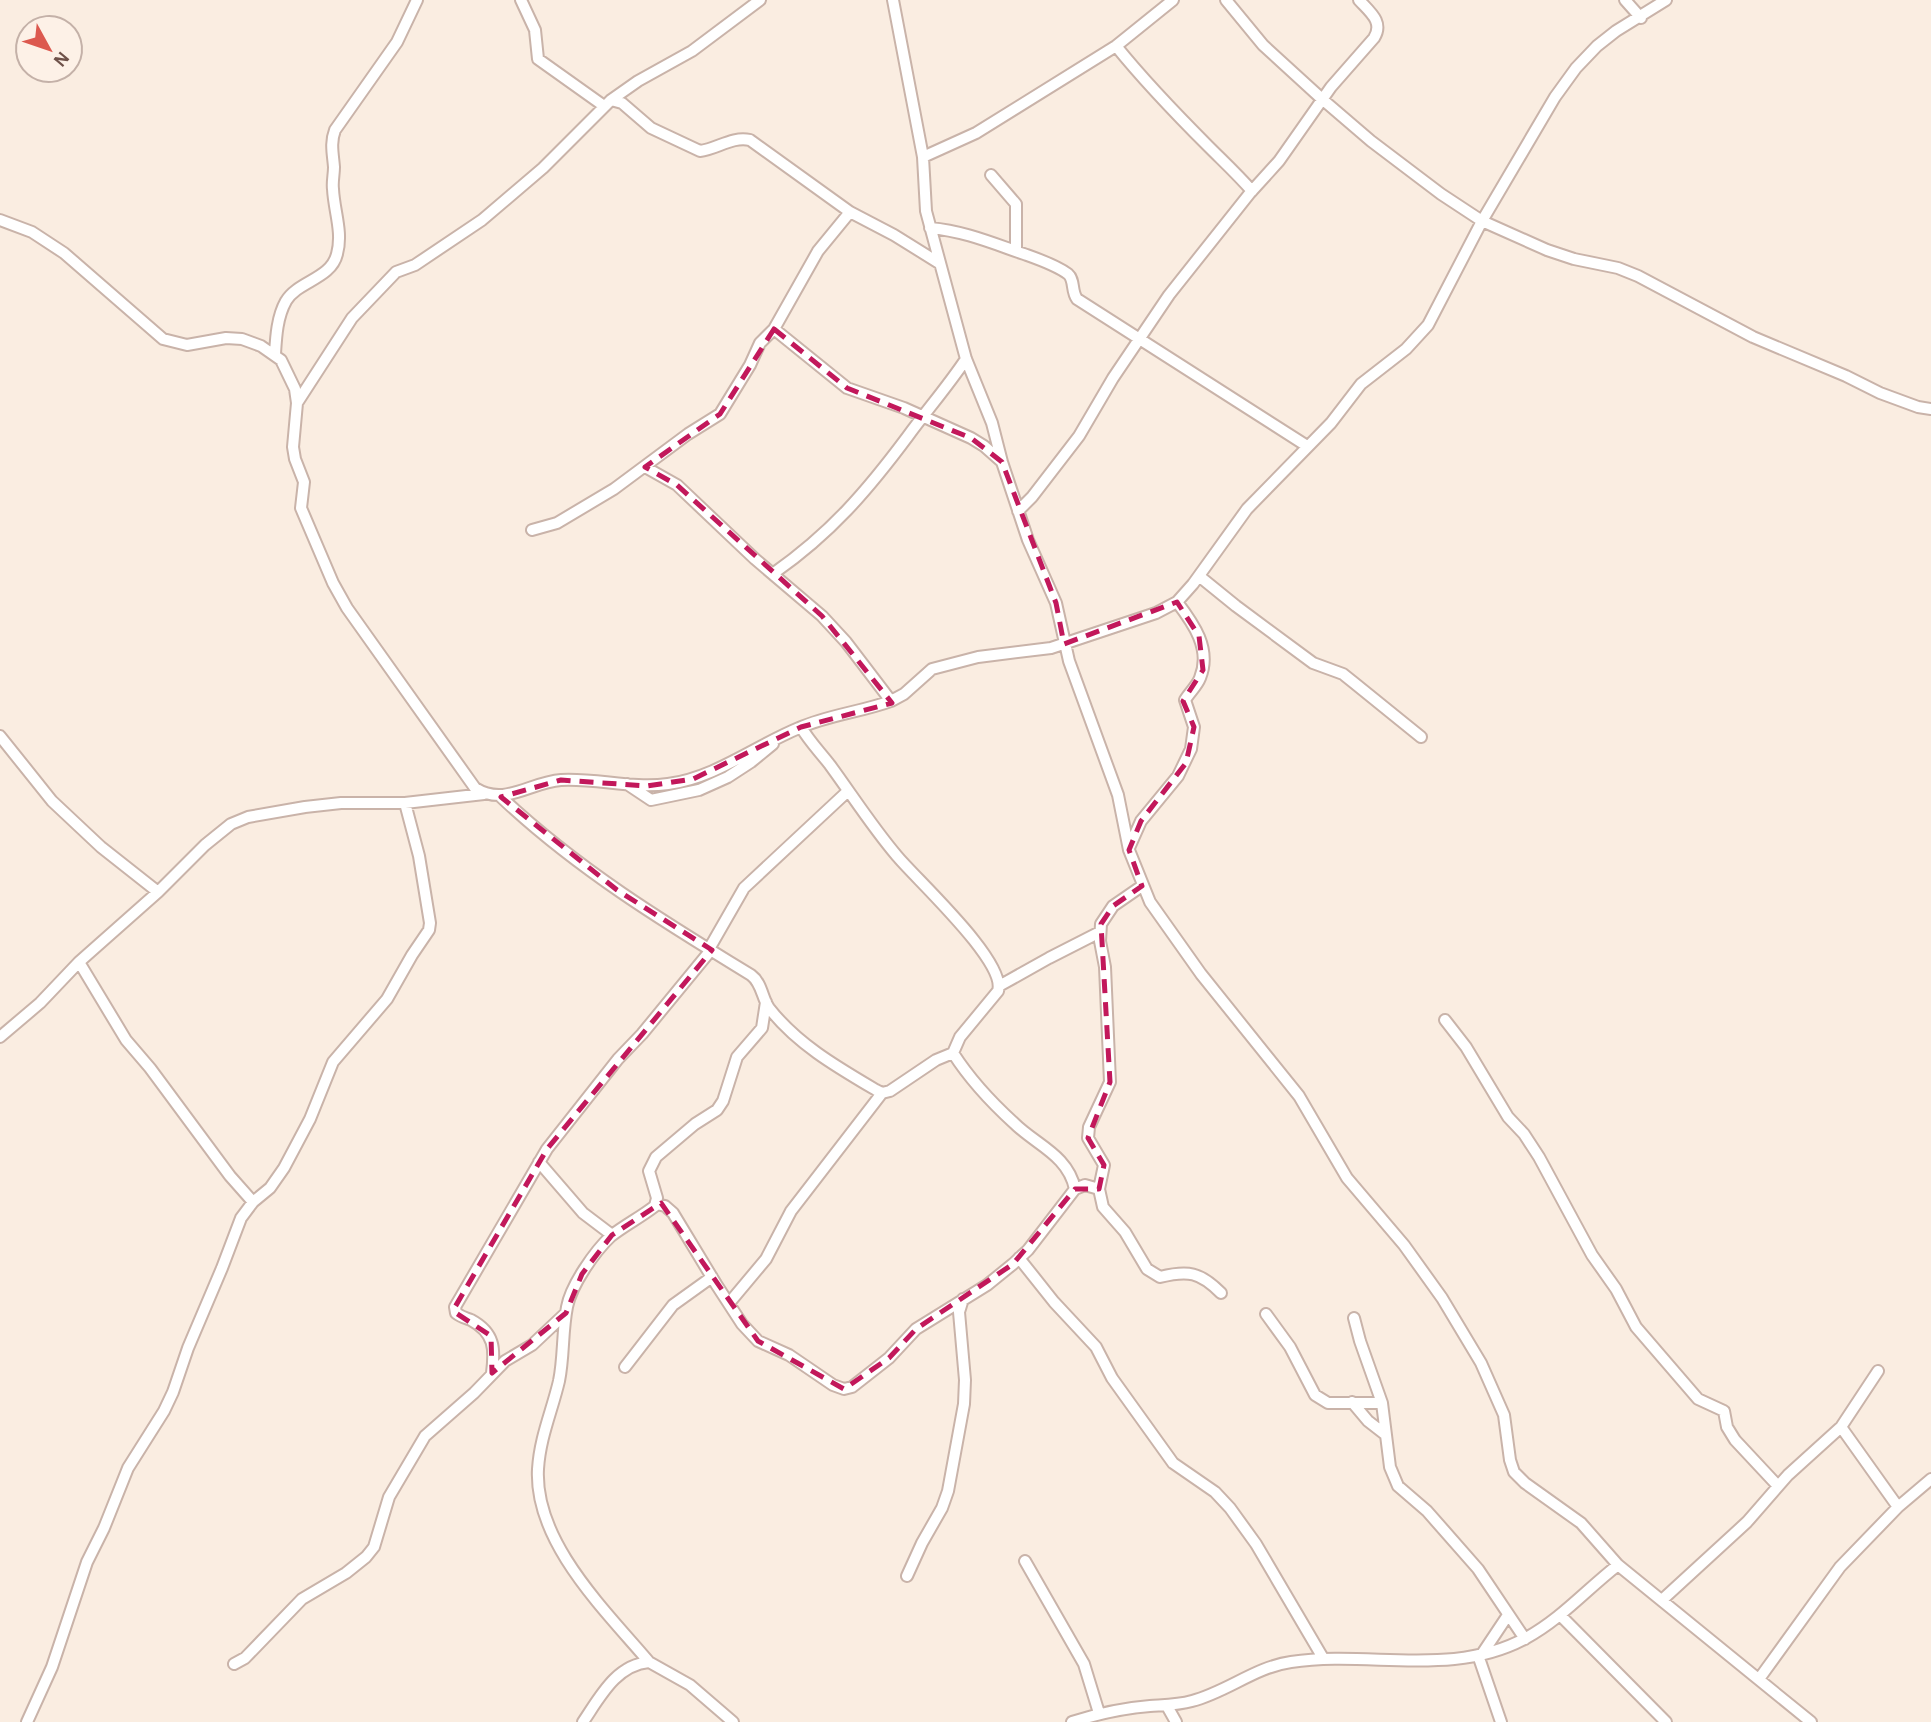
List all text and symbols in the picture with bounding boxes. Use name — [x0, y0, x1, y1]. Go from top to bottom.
north arrow — [14, 14, 84, 84]
text: N — [49, 48, 72, 70]

